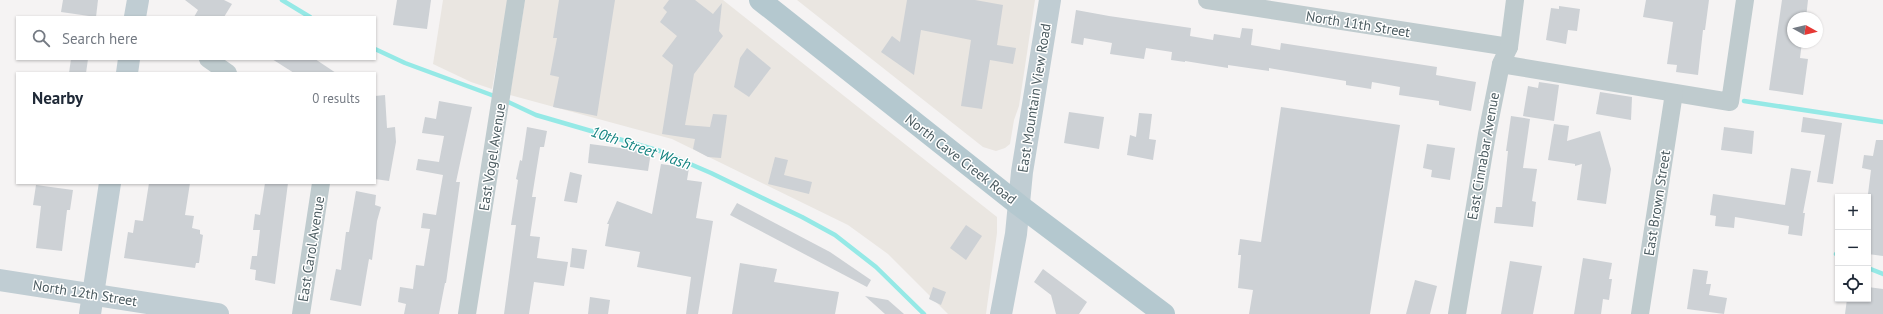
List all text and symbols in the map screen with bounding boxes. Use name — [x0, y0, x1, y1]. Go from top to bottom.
street label: North 11th Street — [1305, 7, 1412, 41]
north arrow — [1787, 12, 1823, 48]
search box — [16, 16, 376, 60]
street label: East Mountain View Road — [1013, 22, 1055, 174]
icon: search — [30, 27, 52, 49]
text: Search here — [62, 29, 138, 48]
text: Nearby — [32, 87, 83, 109]
text: 0 results — [312, 90, 360, 107]
street label: East Cinnabar Avenue — [1463, 91, 1503, 221]
street label: East Vogel Avenue — [475, 102, 509, 212]
street label: North Cave Creek Road — [902, 110, 1020, 208]
water label: 10th Street Wash — [589, 122, 694, 174]
street label: East Brown Street — [1640, 149, 1674, 257]
map controls — [1835, 194, 1871, 302]
button: + — [1835, 194, 1871, 230]
street label: East Carol Avenue — [294, 195, 328, 303]
button: − — [1835, 230, 1871, 266]
button: locate — [1835, 266, 1871, 302]
street label: North 12th Street — [32, 276, 139, 310]

